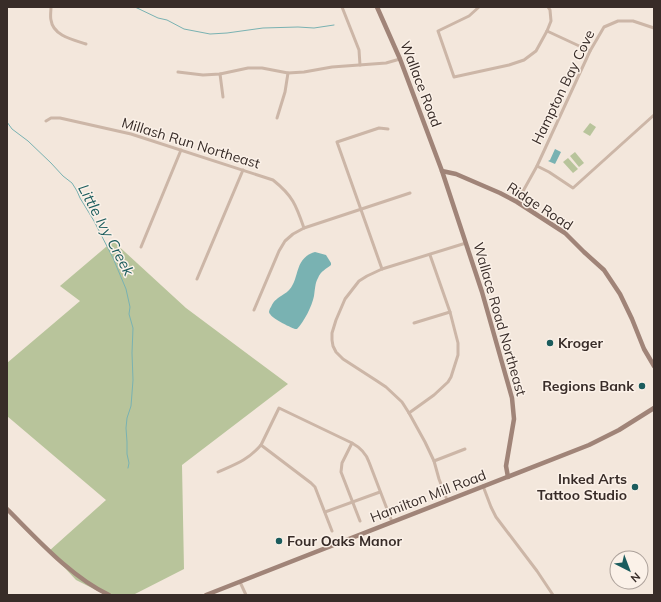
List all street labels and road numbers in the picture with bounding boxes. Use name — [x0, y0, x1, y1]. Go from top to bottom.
street label: Hampton Bay Cove — [527, 27, 599, 147]
street label: Wallace Road — [396, 38, 446, 130]
street label: Millash Run Northeast — [120, 113, 262, 173]
street label: Ridge Road — [503, 178, 577, 234]
street label: Wallace Road Northeast — [469, 240, 531, 398]
street label: Hamilton Mill Road — [367, 466, 489, 526]

